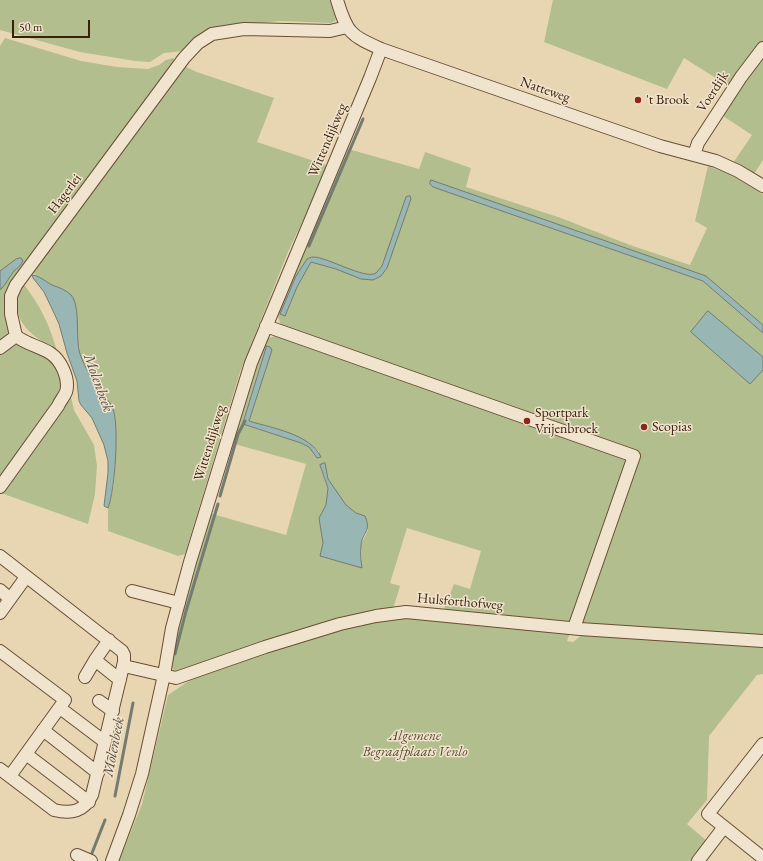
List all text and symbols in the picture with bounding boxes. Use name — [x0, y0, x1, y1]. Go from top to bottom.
scale bar — [14, 12, 92, 38]
text: 50 m — [19, 19, 42, 35]
street label: Voerdijk — [694, 68, 732, 116]
street label: Natteweg — [518, 74, 572, 106]
place label: 't Brook — [646, 92, 689, 108]
marker: 't Brook — [633, 95, 643, 105]
street label: Wittendijkweg — [305, 101, 351, 179]
street label: Hagerlei — [45, 171, 85, 217]
water label: Molenbeek — [79, 351, 117, 415]
street label: Wittendijkweg — [190, 403, 230, 483]
place label: Sportpark Vrijenbroek — [535, 405, 598, 438]
marker: Sportpark Vrijenbroek — [522, 416, 532, 426]
place label: Scopias — [652, 419, 692, 435]
marker: Scopias — [639, 422, 649, 432]
street label: Hulsforthofweg — [416, 590, 504, 614]
water label: Molenbeek — [99, 715, 129, 779]
park label: Algemene Begraafplaats Venlo — [362, 728, 468, 760]

